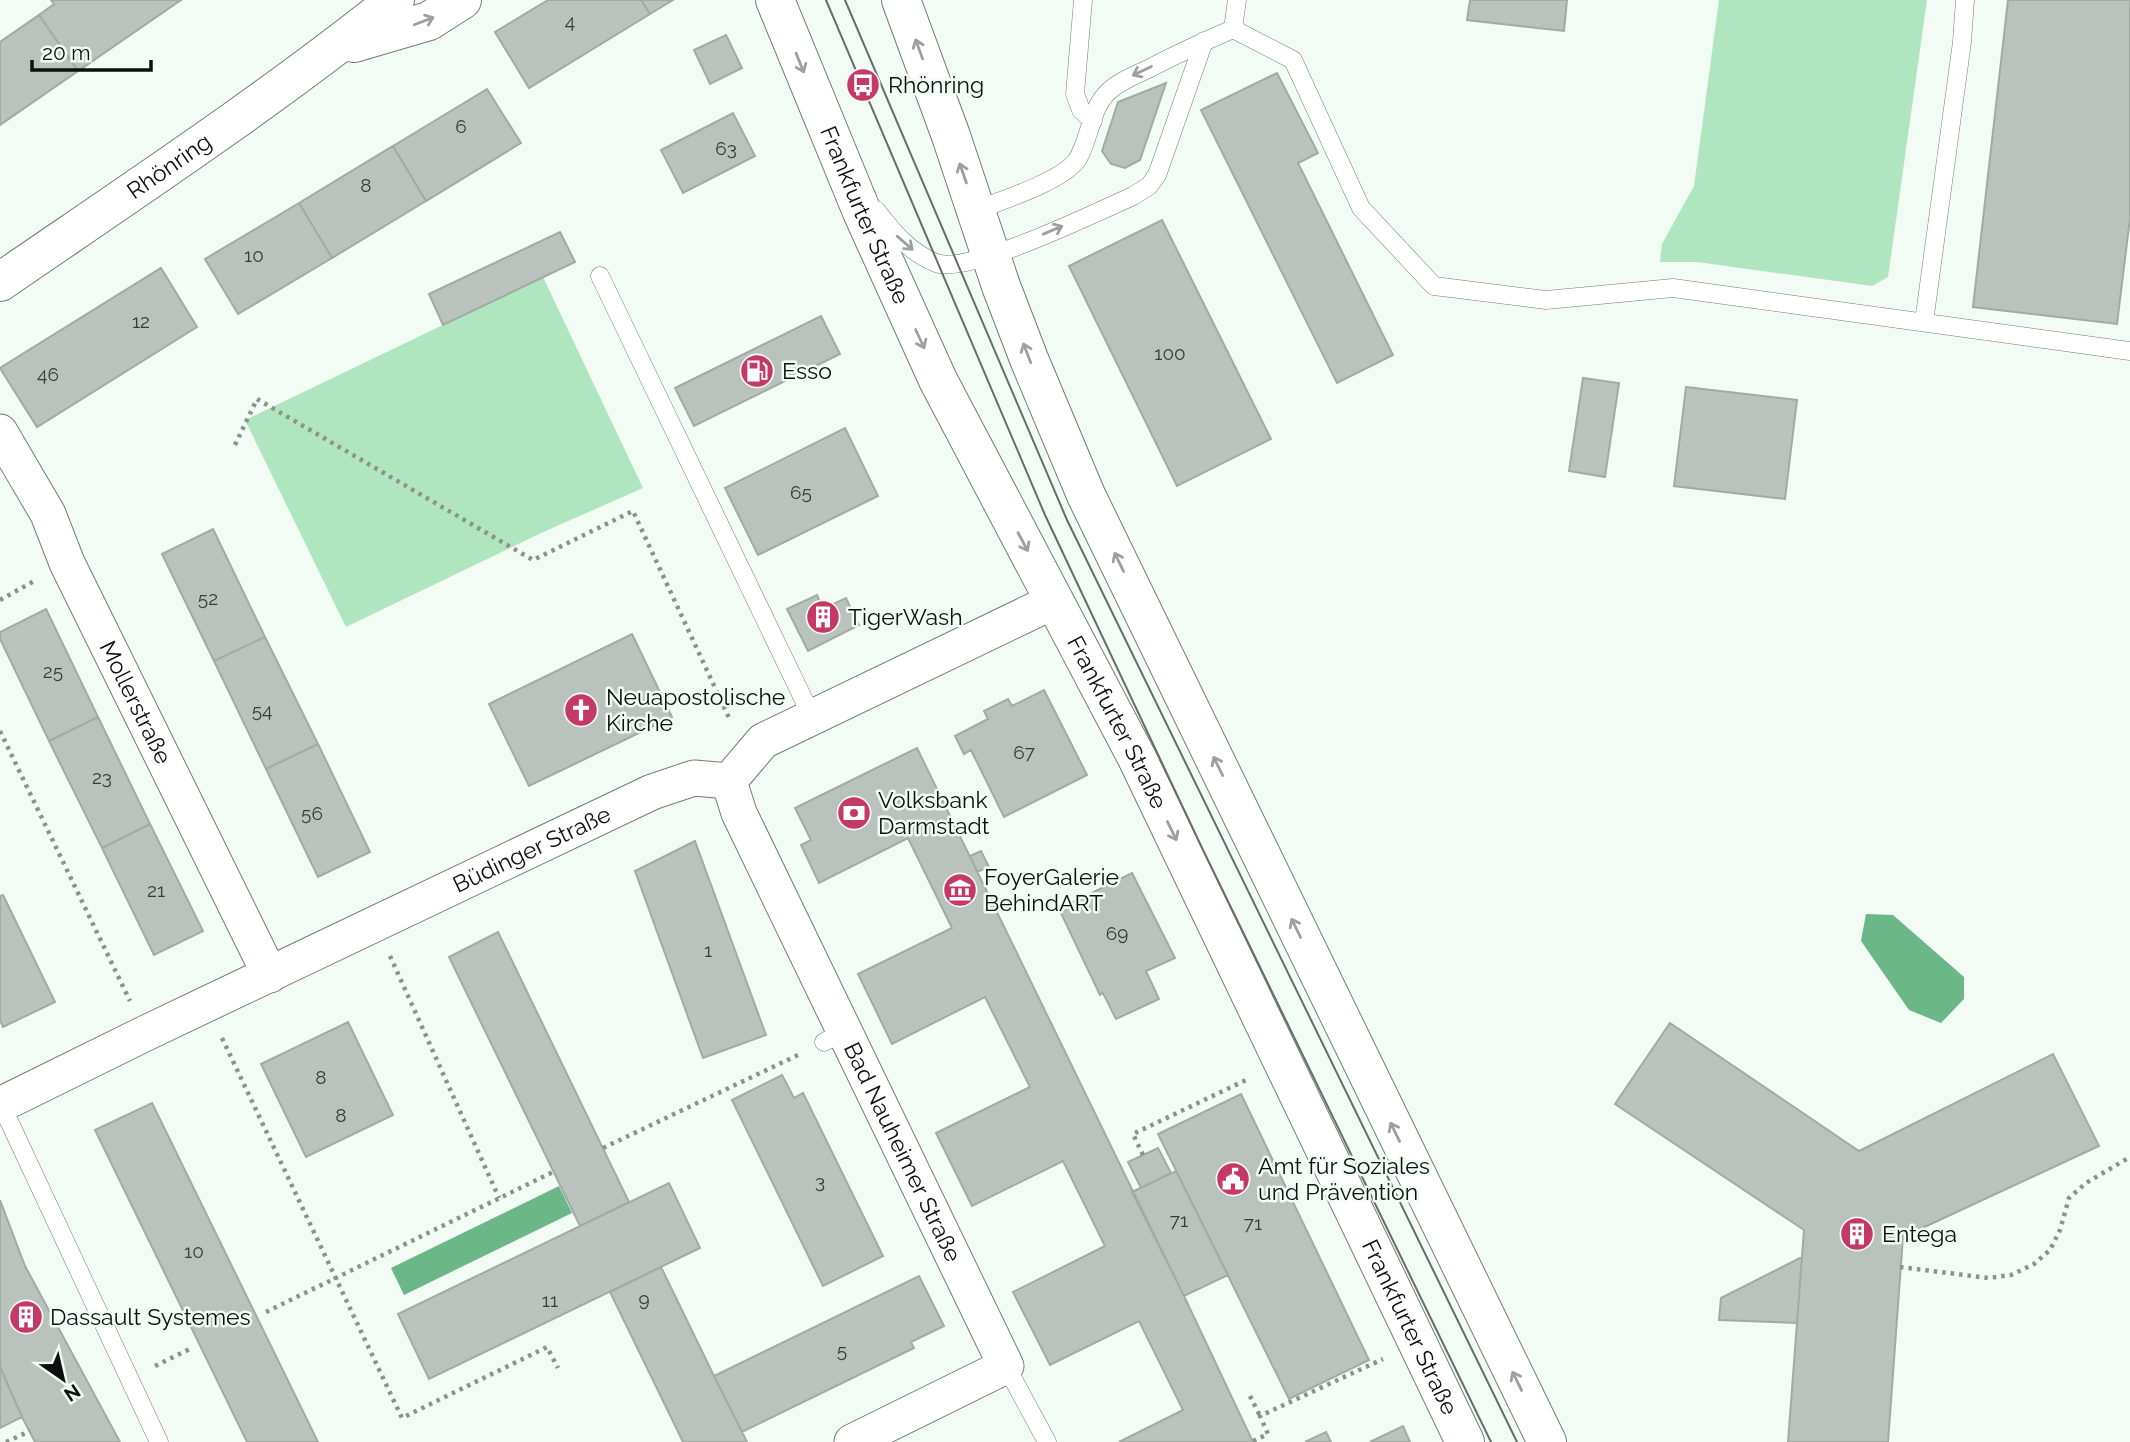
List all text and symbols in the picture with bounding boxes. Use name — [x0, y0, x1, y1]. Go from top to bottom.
house number: 4 — [565, 10, 575, 32]
one-way arrow — [413, 14, 434, 27]
scale bar — [32, 28, 150, 72]
one-way arrow — [912, 38, 924, 60]
text: 20 m — [42, 40, 90, 65]
one-way arrow — [795, 52, 808, 74]
one-way arrow — [1132, 65, 1153, 79]
bus stop icon: Rhönring — [844, 66, 882, 104]
place label: Rhönring — [888, 71, 984, 98]
house number: 6 — [455, 115, 467, 137]
street label: Frankfurter Straße — [815, 122, 916, 308]
street label: Rhönring — [122, 127, 216, 204]
house number: 63 — [715, 137, 737, 159]
one-way arrow — [956, 162, 968, 184]
house number: 8 — [360, 174, 372, 196]
one-way arrow — [1042, 223, 1064, 236]
one-way arrow — [896, 235, 914, 251]
house number: 10 — [244, 244, 264, 266]
house number: 12 — [132, 310, 150, 332]
one-way arrow — [914, 328, 927, 349]
house number: 100 — [1154, 342, 1186, 364]
one-way arrow — [1020, 343, 1033, 365]
fuel station icon: Esso — [738, 352, 776, 390]
place label: Esso — [782, 357, 832, 384]
house number: 46 — [37, 363, 59, 385]
house number: 65 — [790, 481, 812, 503]
one-way arrow — [1017, 531, 1031, 552]
one-way arrow — [1111, 552, 1125, 573]
house number: 52 — [198, 587, 218, 609]
building icon: TigerWash — [804, 598, 842, 636]
place label: TigerWash — [848, 603, 963, 630]
street label: Frankfurter Straße — [1062, 631, 1173, 813]
street label: Mollerstraße — [95, 636, 178, 768]
house number: 25 — [43, 660, 63, 682]
place label: Neuapostolische Kirche — [606, 683, 785, 736]
church icon: Neuapostolische Kirche — [562, 691, 600, 729]
house number: 54 — [252, 699, 272, 721]
house number: 67 — [1013, 741, 1035, 763]
one-way arrow — [1211, 756, 1224, 777]
house number: 23 — [92, 766, 112, 788]
place label: Volksbank Darmstadt — [878, 786, 990, 839]
bank icon: Volksbank Darmstadt — [835, 794, 873, 832]
street label: Büdinger Straße — [448, 800, 615, 898]
house number: 56 — [301, 802, 323, 824]
one-way arrow — [1166, 820, 1179, 841]
place label: FoyerGalerie BehindART — [984, 863, 1119, 916]
museum icon: FoyerGalerie BehindART — [941, 871, 979, 909]
house number: 21 — [147, 879, 165, 901]
one-way arrow — [1289, 918, 1302, 939]
house number: 69 — [1106, 922, 1128, 944]
house number: 1 — [704, 939, 712, 961]
street label: Bad Nauheimer Straße — [839, 1038, 968, 1266]
house number: 8 — [315, 1066, 327, 1088]
house number: 8 — [335, 1104, 347, 1126]
one-way arrow — [1388, 1122, 1402, 1143]
place label: Amt für Soziales und Prävention — [1258, 1152, 1430, 1205]
public building icon: Amt für Soziales und Prävention — [1214, 1160, 1252, 1198]
house number: 3 — [815, 1170, 825, 1192]
house number: 71 — [1170, 1209, 1188, 1231]
house number: 71 — [1244, 1212, 1262, 1234]
building icon: Entega — [1838, 1215, 1876, 1253]
place label: Entega — [1882, 1220, 1957, 1247]
street label: Frankfurter Straße — [1357, 1235, 1464, 1419]
house number: 10 — [184, 1240, 204, 1262]
house number: 9 — [638, 1288, 650, 1310]
house number: 11 — [542, 1289, 558, 1311]
building icon: Dassault Systemes — [7, 1298, 45, 1336]
place label: Dassault Systemes — [50, 1303, 251, 1330]
house number: 5 — [837, 1339, 847, 1361]
north arrow — [28, 1344, 98, 1414]
one-way arrow — [1509, 1371, 1523, 1392]
text: N — [60, 1380, 85, 1406]

